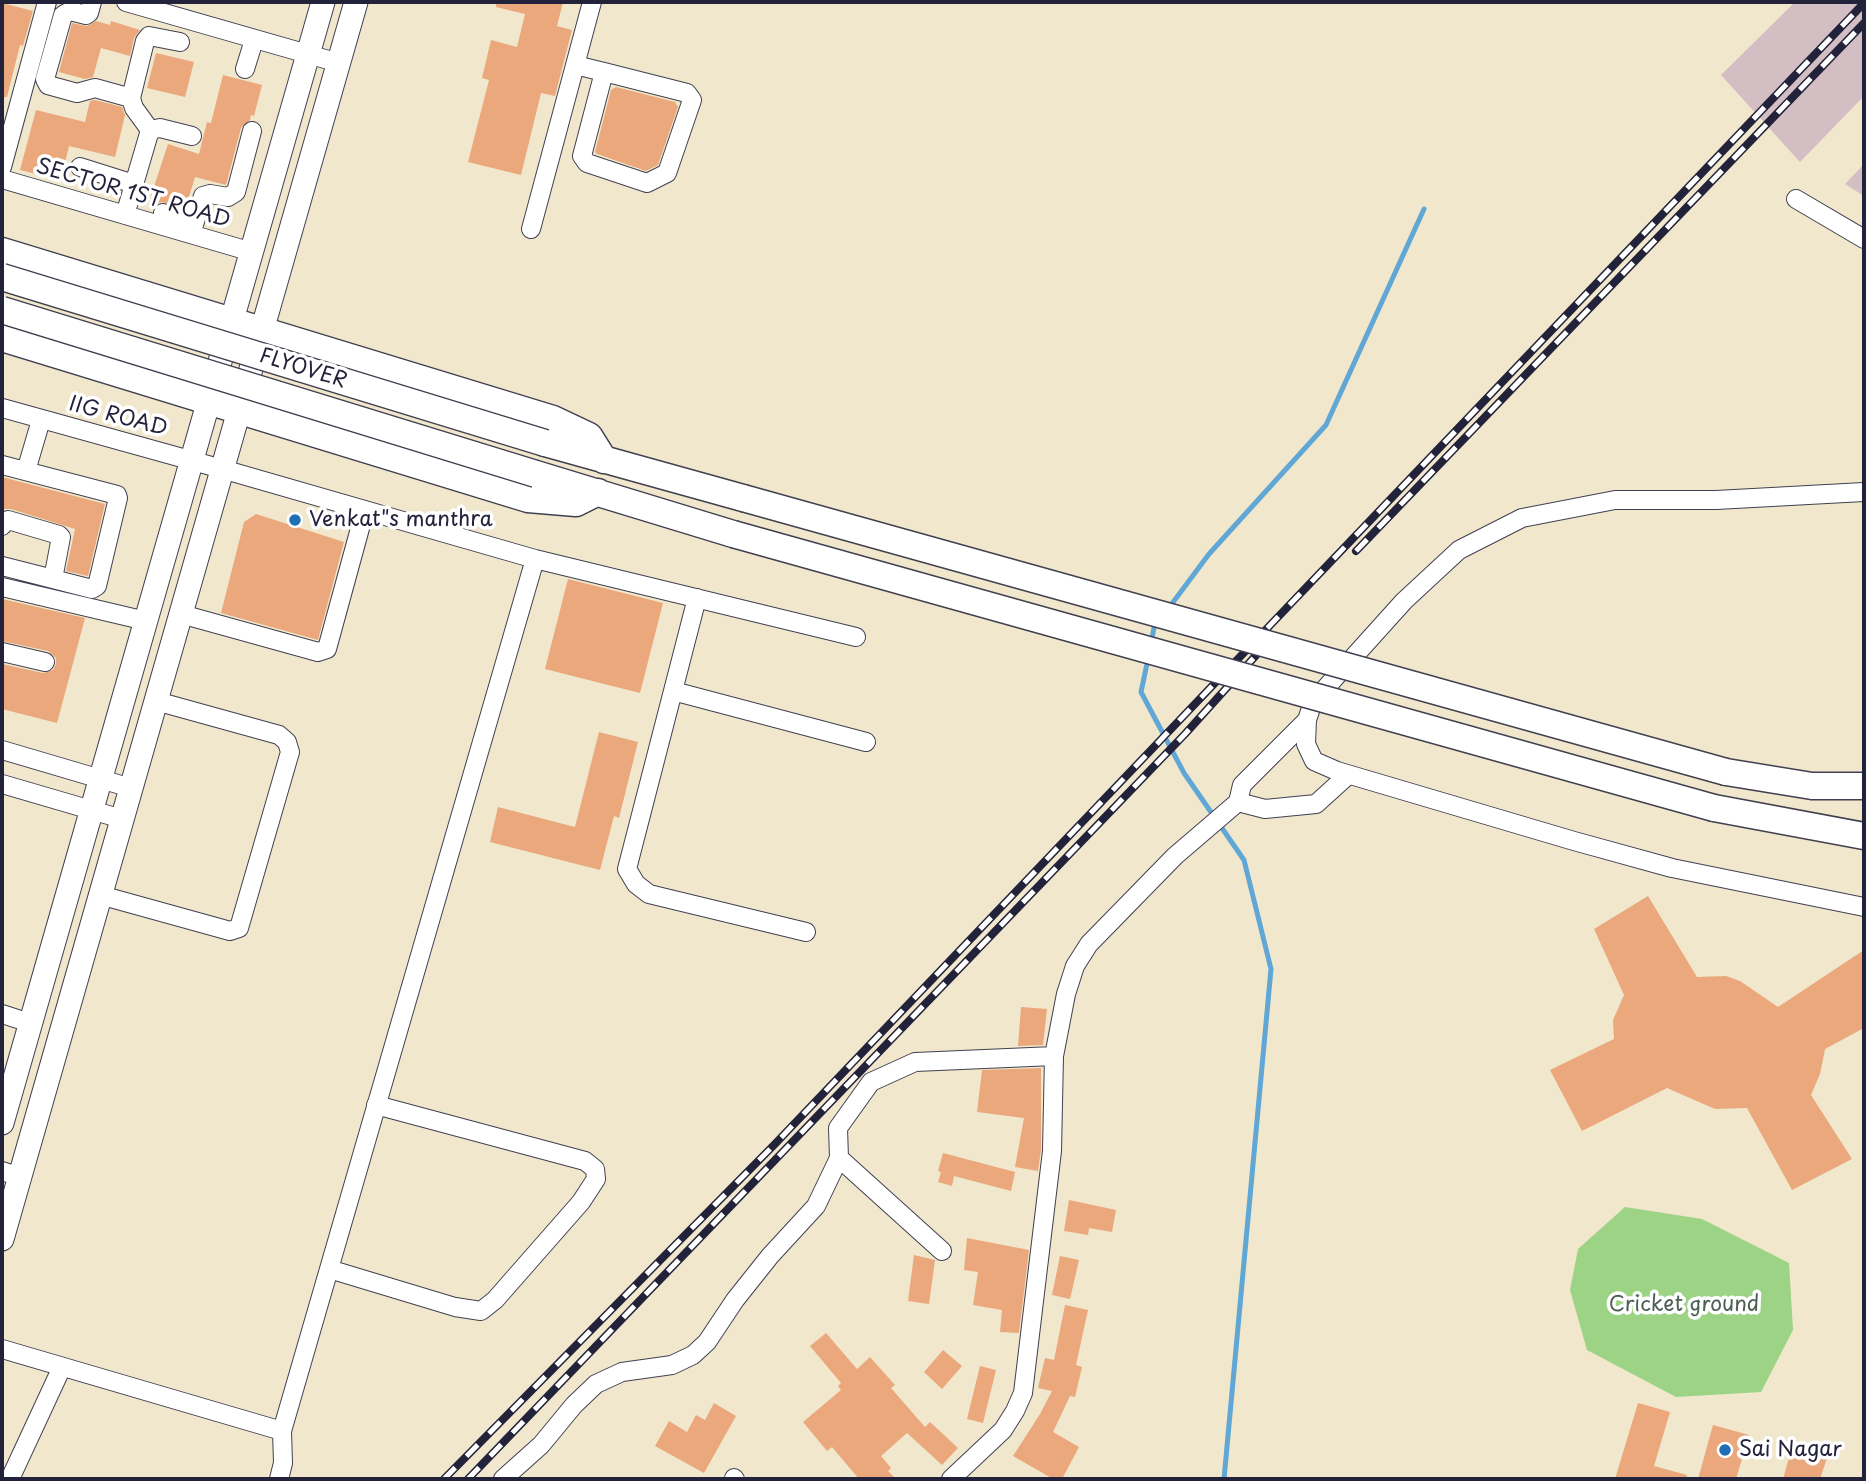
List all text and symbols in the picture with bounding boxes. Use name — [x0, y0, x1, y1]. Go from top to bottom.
street label: SECTOR 1ST ROAD — [33, 154, 233, 234]
street label: FLYOVER — [256, 344, 350, 394]
street label: IIG ROAD — [66, 392, 170, 442]
place label: Venkat"s manthra — [309, 507, 493, 533]
marker: Venkat"s manthra — [287, 512, 303, 528]
park label: Cricket ground — [1609, 1292, 1759, 1318]
place label: Sai Nagar — [1739, 1437, 1842, 1463]
marker: Sai Nagar — [1717, 1442, 1733, 1458]

